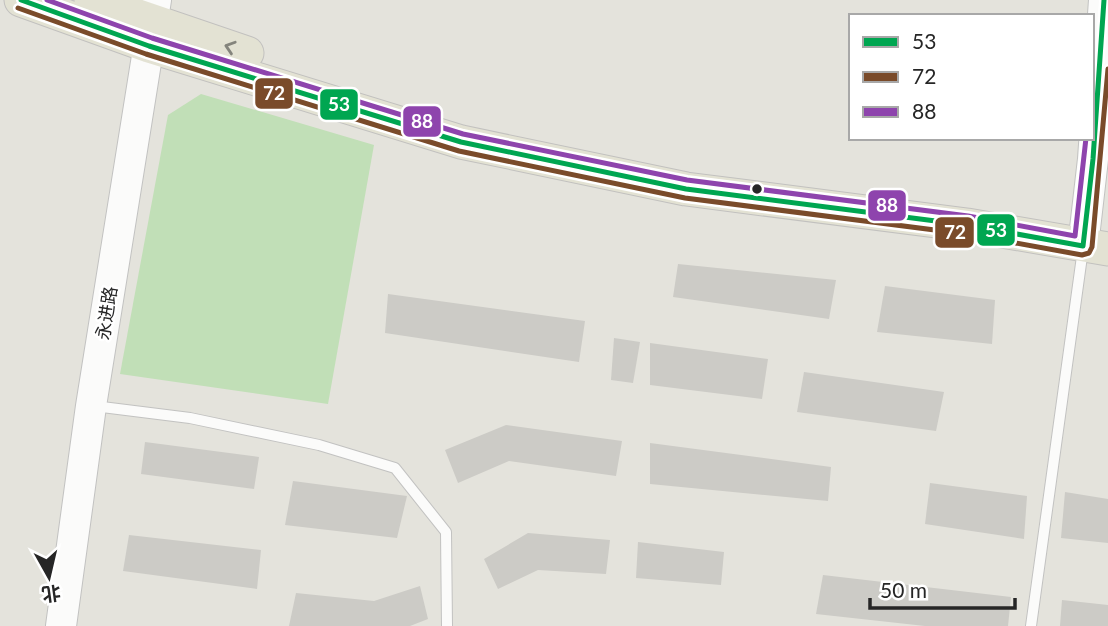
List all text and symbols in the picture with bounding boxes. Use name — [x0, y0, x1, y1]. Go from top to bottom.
legend — [849, 14, 1094, 140]
text: 53 — [912, 28, 936, 53]
one-way arrow — [224, 41, 236, 56]
text: 72 — [912, 63, 936, 88]
line badge: 72 — [254, 77, 294, 110]
text: 72 — [263, 81, 285, 104]
line badge: 53 — [319, 88, 359, 121]
text: 53 — [328, 92, 350, 115]
text: 88 — [912, 98, 936, 123]
line badge: 88 — [402, 105, 442, 138]
text: 88 — [411, 109, 433, 132]
unlabelled marker — [750, 182, 764, 196]
line badge: 88 — [867, 189, 907, 222]
text: 88 — [876, 193, 898, 216]
line badge: 53 — [976, 213, 1016, 247]
line badge: 72 — [934, 216, 975, 249]
text: 53 — [985, 218, 1007, 241]
text: 72 — [944, 220, 966, 243]
street label: 永进路 — [91, 285, 121, 341]
north arrow — [14, 542, 84, 612]
scale bar — [870, 566, 1015, 610]
text: 50 m — [880, 577, 927, 602]
text: 北 — [40, 582, 62, 607]

